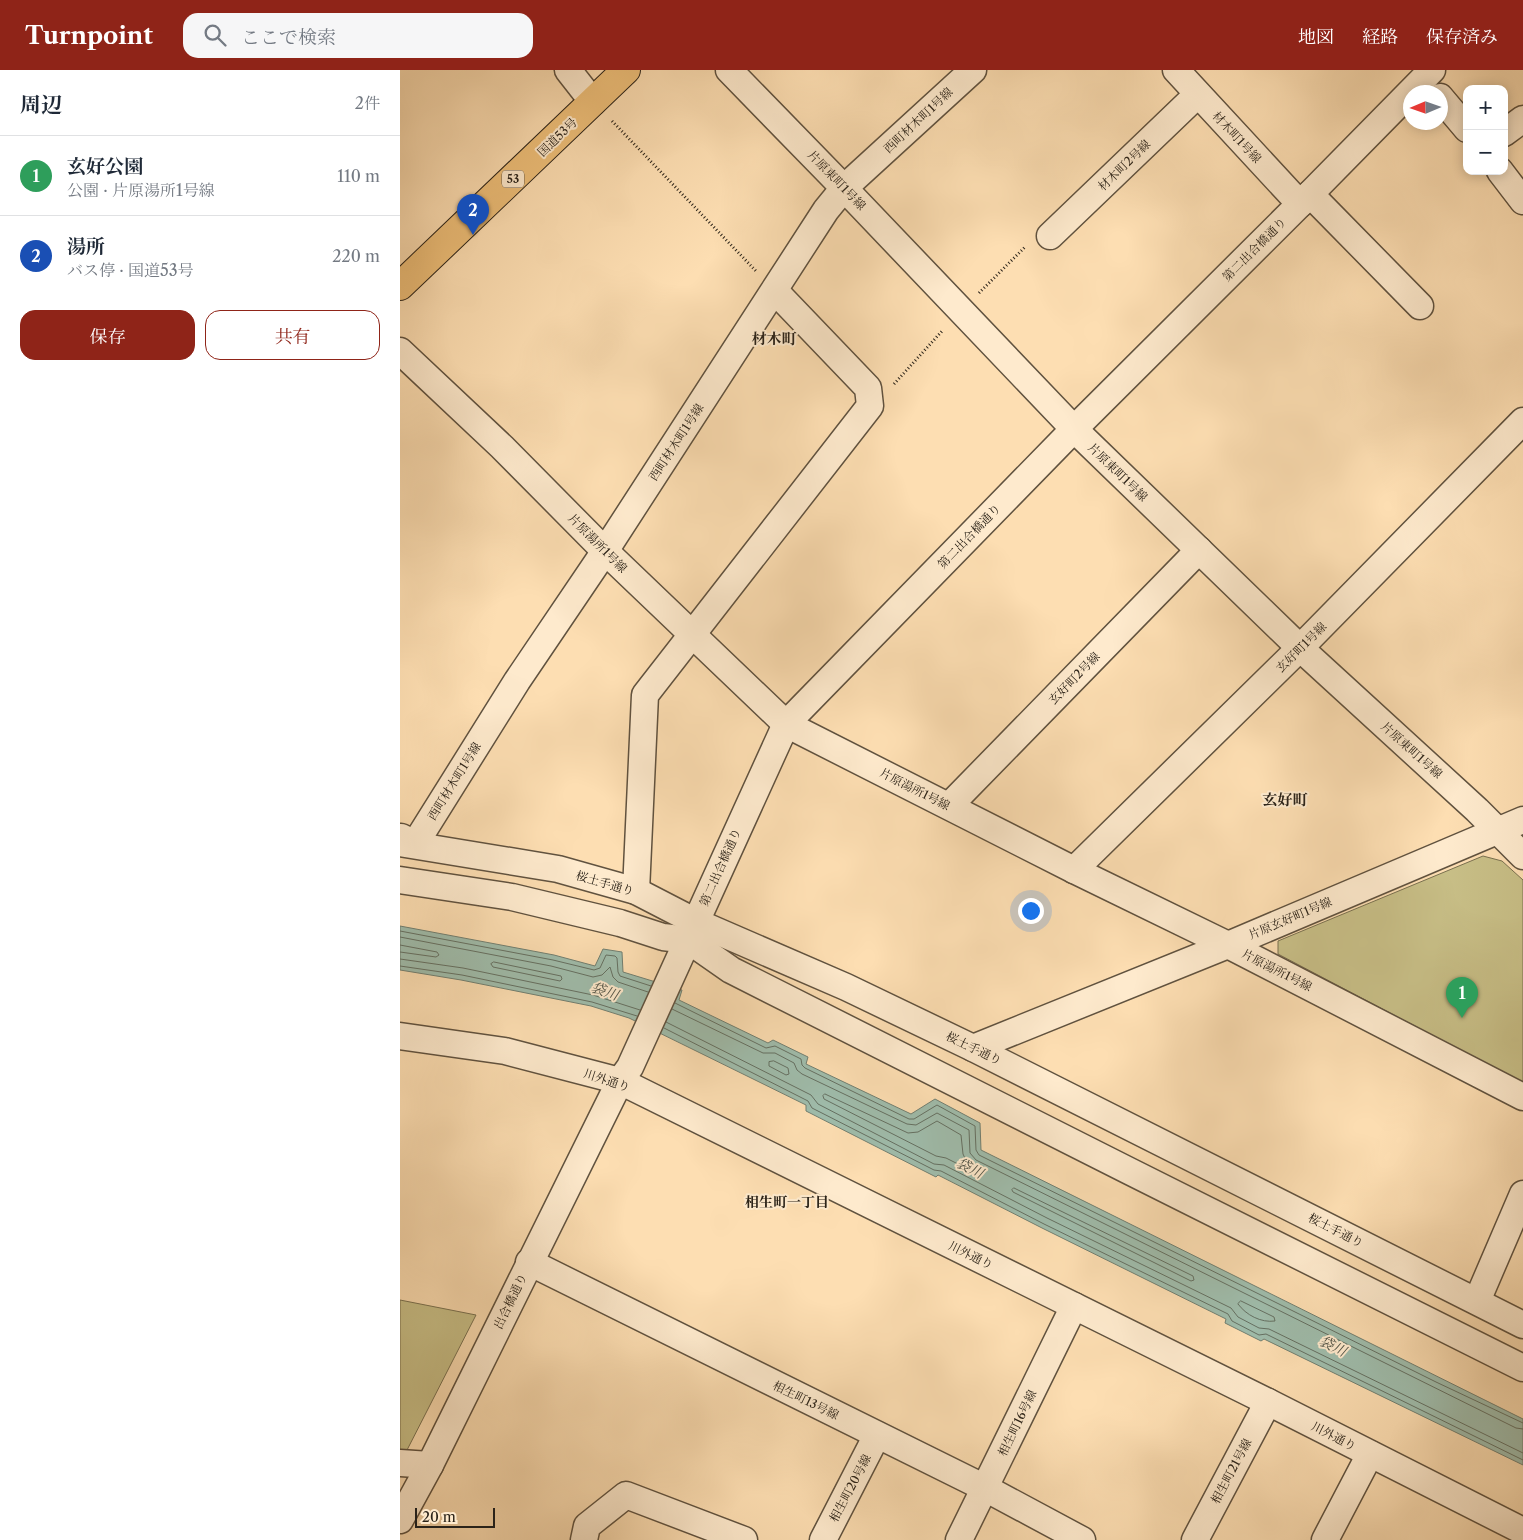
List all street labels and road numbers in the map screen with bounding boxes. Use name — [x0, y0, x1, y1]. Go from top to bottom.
street label: 西町材木町1号線 — [880, 84, 956, 156]
street label: 材木町1号線 — [1209, 108, 1265, 166]
street label: 国道53号 — [534, 115, 580, 159]
street label: 材木町2号線 — [1095, 136, 1153, 194]
street label: 片原東町1号線 — [805, 147, 869, 213]
road number: 53 — [502, 170, 524, 188]
street label: 第二出合橋通り — [1219, 214, 1289, 284]
street label: 西町材木町1号線 — [645, 401, 707, 483]
street label: 片原東町1号線 — [1085, 440, 1151, 504]
street label: 第二出合橋通り — [934, 501, 1004, 571]
street label: 片原湯所1号線 — [565, 510, 631, 576]
street label: 玄好町1号線 — [1273, 619, 1329, 675]
street label: 玄好町2号線 — [1045, 649, 1103, 707]
street label: 片原東町1号線 — [1378, 719, 1446, 781]
street label: 西町材木町1号線 — [424, 739, 484, 823]
street label: 片原湯所1号線 — [877, 765, 953, 813]
street label: 第二出合橋通り — [696, 826, 744, 908]
street label: 桜土手通り — [574, 868, 636, 898]
street label: 片原玄好町1号線 — [1246, 894, 1334, 942]
street label: 片原湯所1号線 — [1239, 946, 1315, 994]
street label: 桜土手通り — [944, 1028, 1004, 1068]
street label: 川外通り — [582, 1065, 632, 1095]
street label: 桜土手通り — [1306, 1210, 1366, 1250]
street label: 川外通り — [946, 1238, 996, 1272]
street label: 出合橋通り — [490, 1271, 530, 1331]
street label: 相生町13号線 — [771, 1378, 841, 1422]
street label: 相生町16号線 — [994, 1387, 1040, 1459]
street label: 川外通り — [1309, 1418, 1359, 1454]
street label: 相生町21号線 — [1207, 1436, 1255, 1506]
street label: 相生町20号線 — [826, 1452, 874, 1524]

